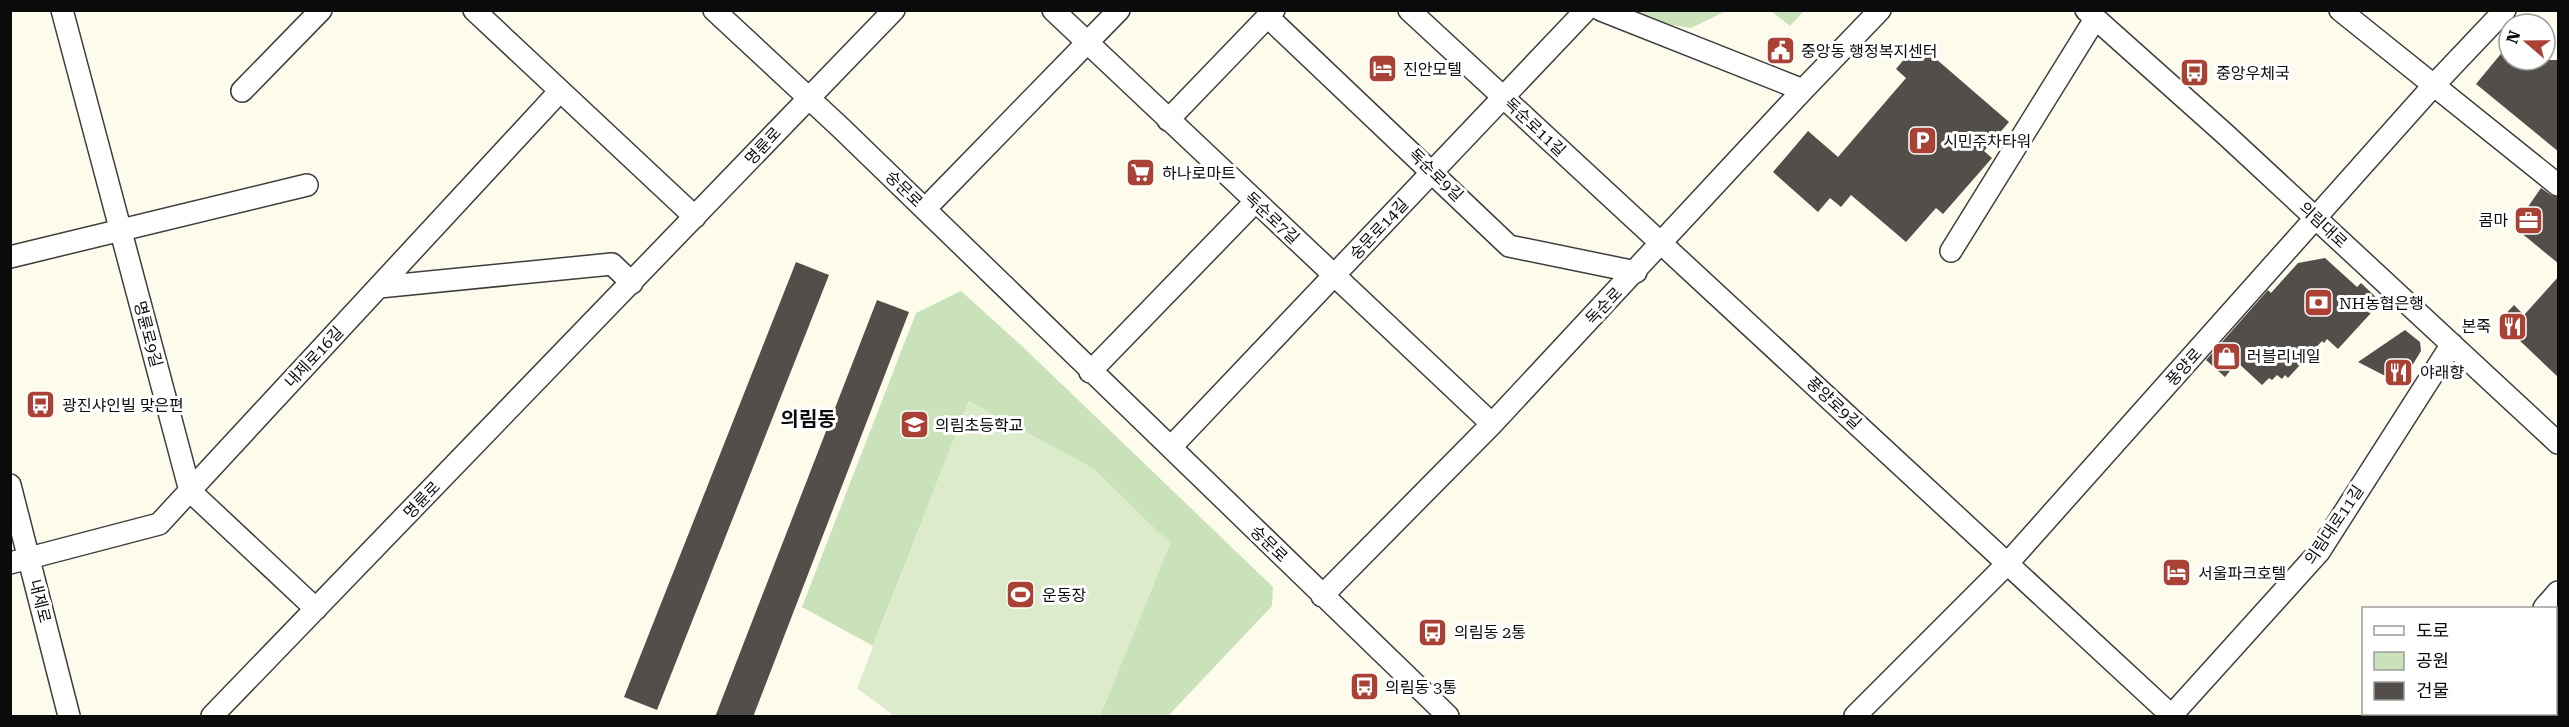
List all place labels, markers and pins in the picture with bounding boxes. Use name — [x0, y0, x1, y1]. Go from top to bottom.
public building icon: 중앙동 행정복지센터 — [1764, 35, 1796, 67]
place label: 중앙동 행정복지센터 — [1801, 42, 1938, 61]
hotel icon: 진안모텔 — [1366, 53, 1398, 85]
bus stop icon: 중앙우체국 — [2179, 57, 2211, 89]
place label: 진안모텔 — [1403, 60, 1462, 79]
place label: 중앙우체국 — [2216, 64, 2290, 83]
parking icon: 시민주차타워 — [1906, 125, 1938, 157]
place label: 시민주차타워 — [1943, 132, 2031, 151]
supermarket icon: 하나로마트 — [1125, 157, 1157, 189]
place label: 하나로마트 — [1162, 164, 1236, 183]
office icon: 콤마 — [2513, 204, 2545, 236]
place label: 콤마 — [2479, 211, 2508, 230]
bank icon: NH농협은행 — [2302, 287, 2334, 319]
place label: NH농협은행 — [2339, 294, 2424, 313]
restaurant icon: 본죽 — [2496, 310, 2528, 342]
place label: 본죽 — [2462, 317, 2491, 336]
shop icon: 러블리네일 — [2210, 340, 2242, 372]
place label: 러블리네일 — [2247, 347, 2321, 366]
restaurant icon: 야래향 — [2383, 356, 2415, 388]
place label: 야래향 — [2420, 363, 2464, 382]
bus stop icon: 광진샤인빌 맞은편 — [25, 389, 57, 421]
place label: 광진샤인빌 맞은편 — [62, 396, 184, 415]
school or university icon: 의림초등학교 — [898, 409, 930, 441]
place label: 의림초등학교 — [935, 416, 1023, 435]
hotel icon: 서울파크호텔 — [2161, 557, 2193, 589]
place label: 서울파크호텔 — [2198, 564, 2286, 583]
sports icon: 운동장 — [1005, 579, 1037, 611]
place label: 운동장 — [1042, 586, 1086, 605]
bus stop icon: 의림동 2통 — [1417, 616, 1449, 648]
place label: 의림동 2통 — [1454, 623, 1526, 642]
bus stop icon: 의림동 3통 — [1348, 671, 1380, 703]
place label: 의림동 3통 — [1385, 678, 1457, 697]

